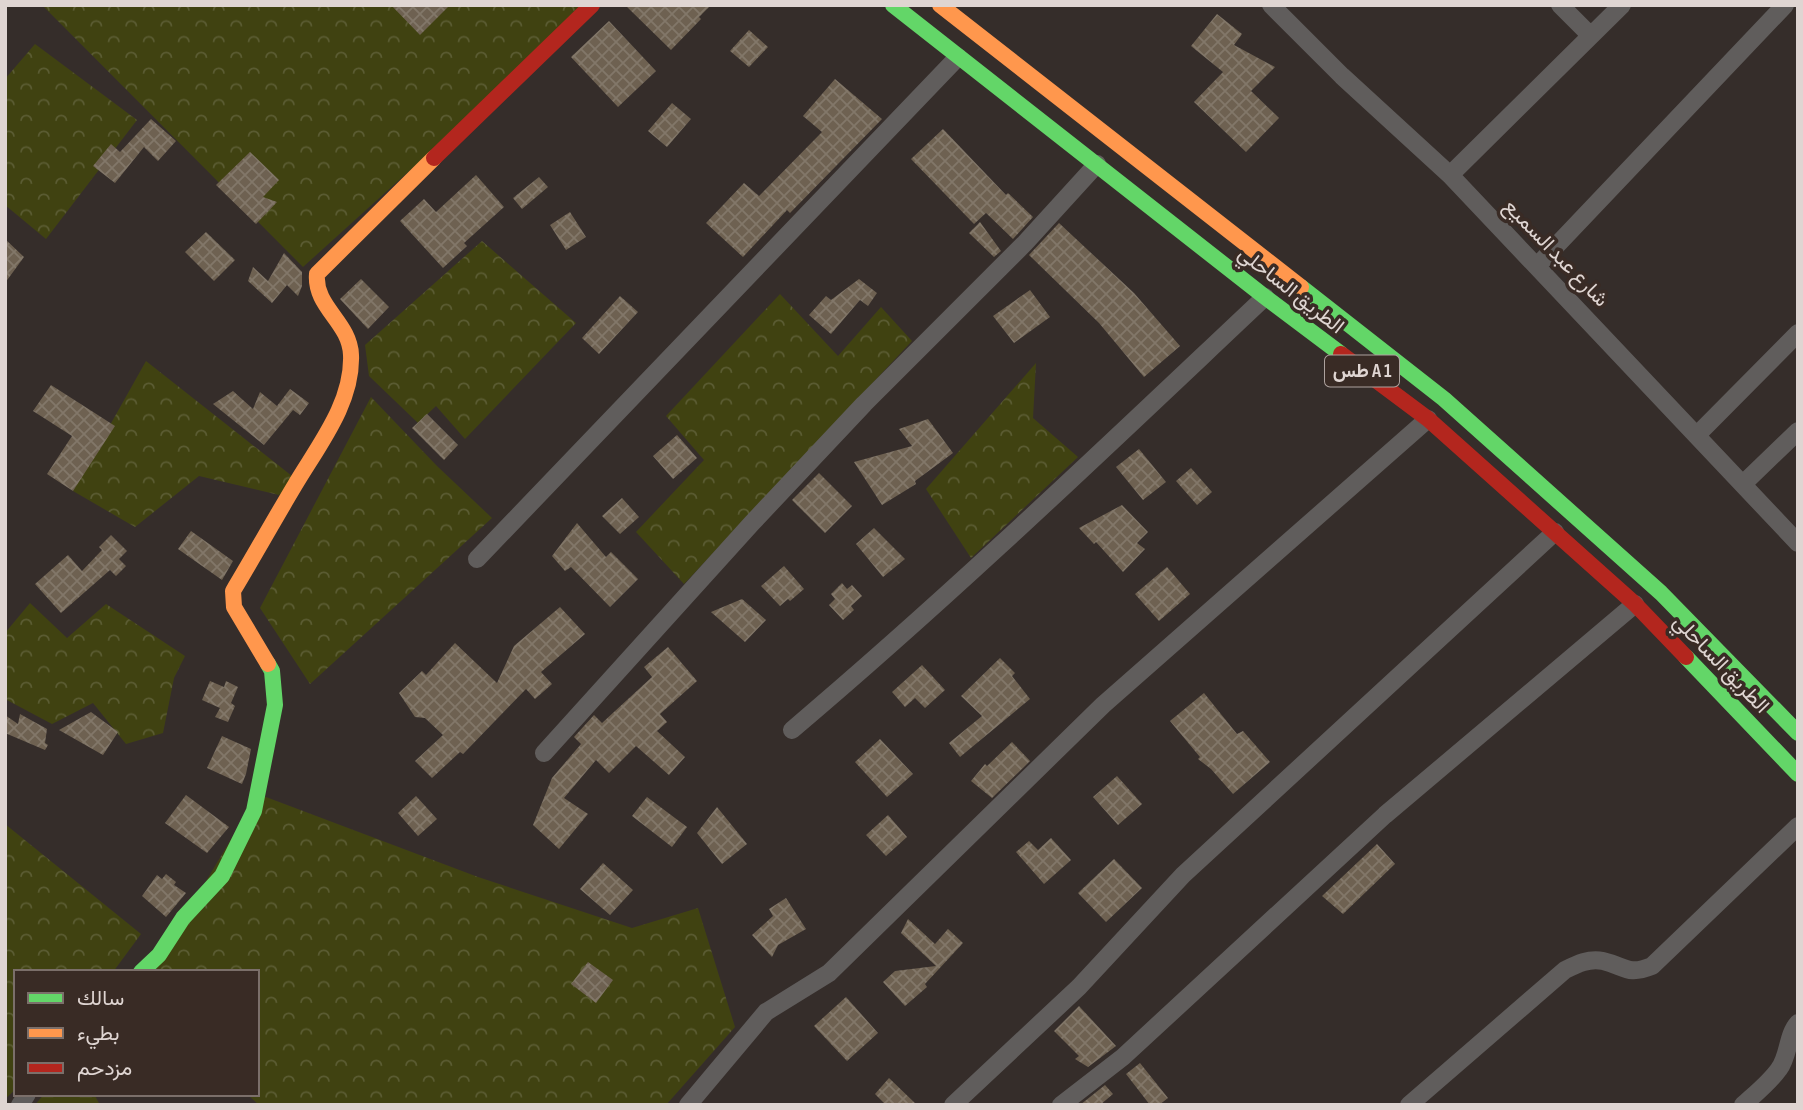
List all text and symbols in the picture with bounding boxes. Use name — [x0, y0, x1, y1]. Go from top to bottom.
street label: شارع عبد السميع — [1498, 194, 1614, 313]
street label: الطريق الساحلي — [1230, 241, 1349, 342]
road number: طس A 1 — [1325, 356, 1399, 386]
street label: الطريق الساحلي — [1665, 609, 1774, 721]
legend — [14, 970, 259, 1096]
text: سالك — [77, 986, 124, 1011]
text: بطيء — [77, 1021, 120, 1050]
text: مزدحم — [77, 1056, 132, 1082]

